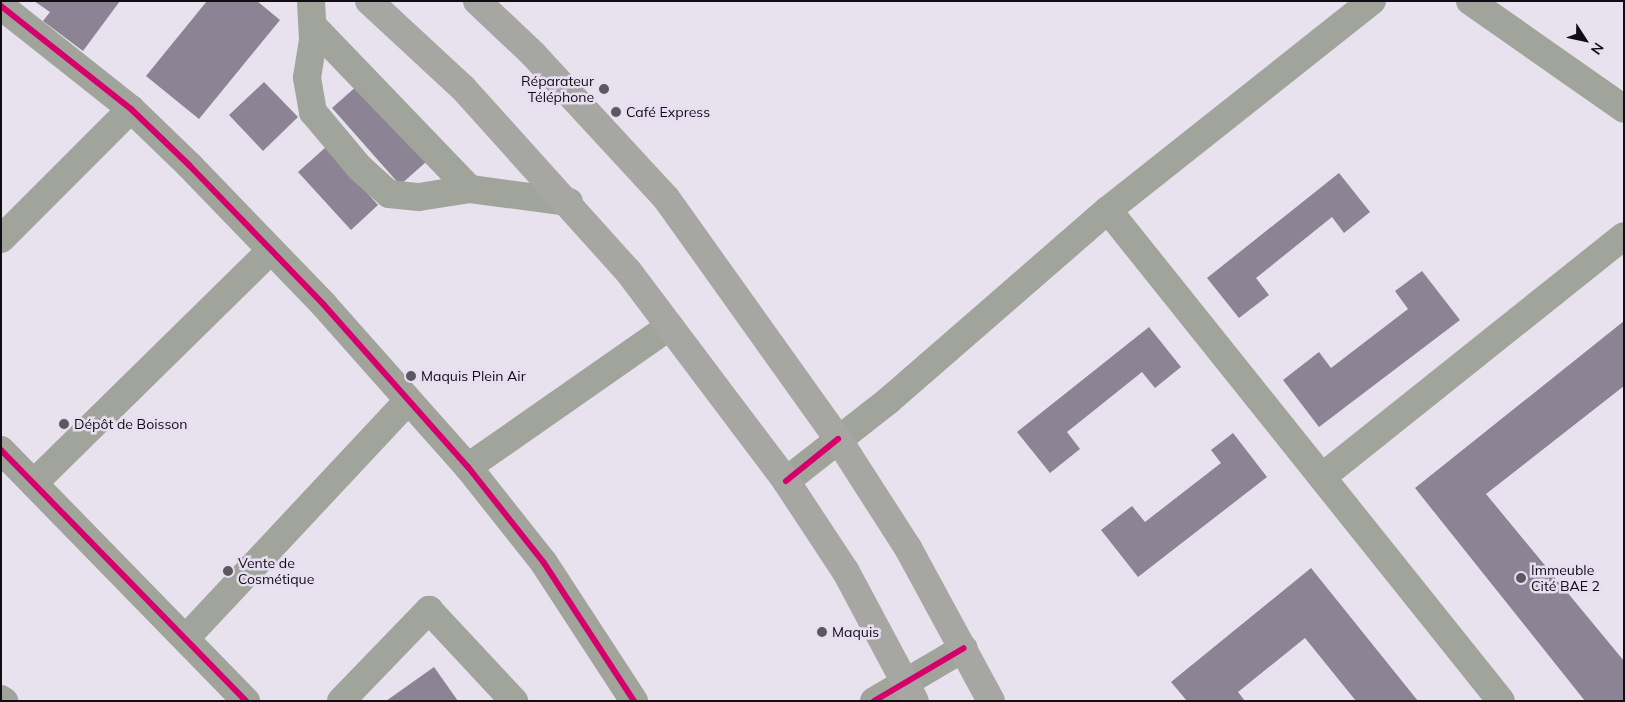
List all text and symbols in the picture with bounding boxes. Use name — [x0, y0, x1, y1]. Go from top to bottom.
north arrow — [1560, 15, 1610, 65]
text: N — [1587, 39, 1608, 58]
place label: Réparateur Téléphone — [521, 73, 594, 105]
marker: Réparateur Téléphone — [598, 83, 610, 95]
place label: Café Express — [626, 104, 710, 120]
marker: Café Express — [610, 106, 622, 118]
place label: Maquis Plein Air — [421, 368, 526, 384]
marker: Maquis Plein Air — [405, 370, 417, 382]
place label: Dépôt de Boisson — [74, 416, 188, 432]
marker: Dépôt de Boisson — [58, 418, 70, 430]
place label: Vente de Cosmétique — [238, 555, 314, 588]
place label: Immeuble Cité BAE 2 — [1531, 562, 1600, 594]
marker: Vente de Cosmétique — [222, 565, 234, 577]
marker: Immeuble Cité BAE 2 — [1515, 572, 1527, 584]
place label: Maquis — [832, 624, 879, 640]
marker: Maquis — [816, 626, 828, 638]

